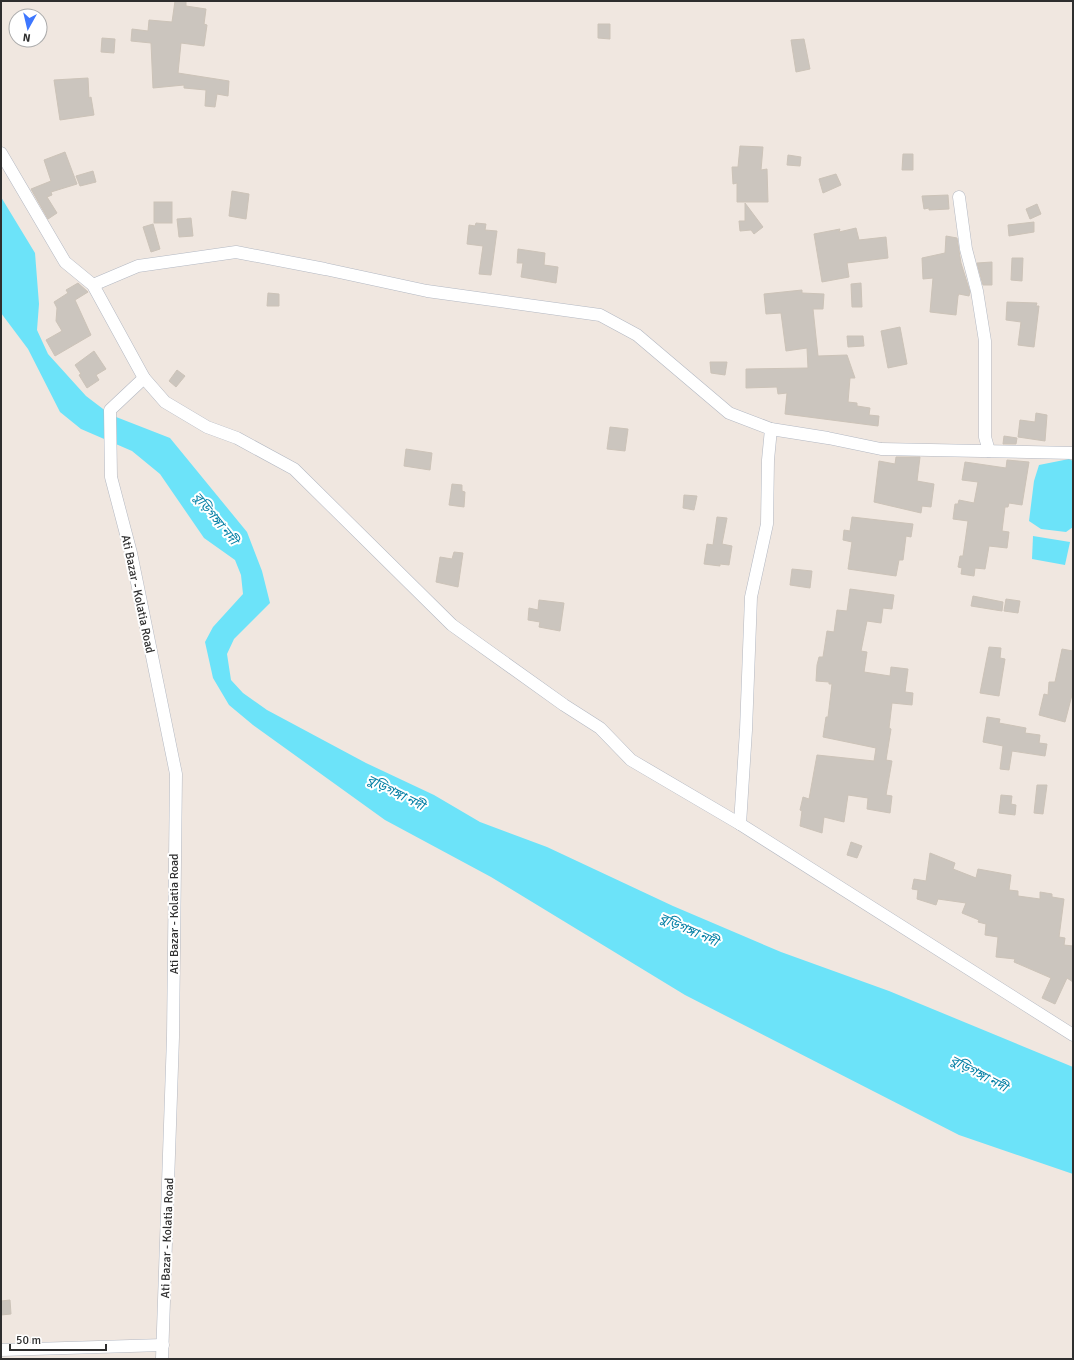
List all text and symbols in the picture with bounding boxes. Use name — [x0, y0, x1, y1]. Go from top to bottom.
north arrow — [8, 8, 48, 48]
text: N — [22, 30, 31, 44]
water label: বুড়িগঙ্গা নদী — [189, 489, 243, 550]
street label: Ati Bazar - Kolatia Road — [118, 534, 157, 655]
water label: বুড়িগঙ্গা নদী — [364, 772, 429, 815]
street label: Ati Bazar - Kolatia Road — [167, 854, 182, 974]
water label: বুড়িগঙ্গা নদী — [657, 910, 723, 951]
water label: বুড়িগঙ্গা নদী — [947, 1052, 1012, 1097]
street label: Ati Bazar - Kolatia Road — [158, 1177, 177, 1299]
scale bar — [10, 1326, 106, 1352]
text: 50 m — [16, 1333, 41, 1348]

